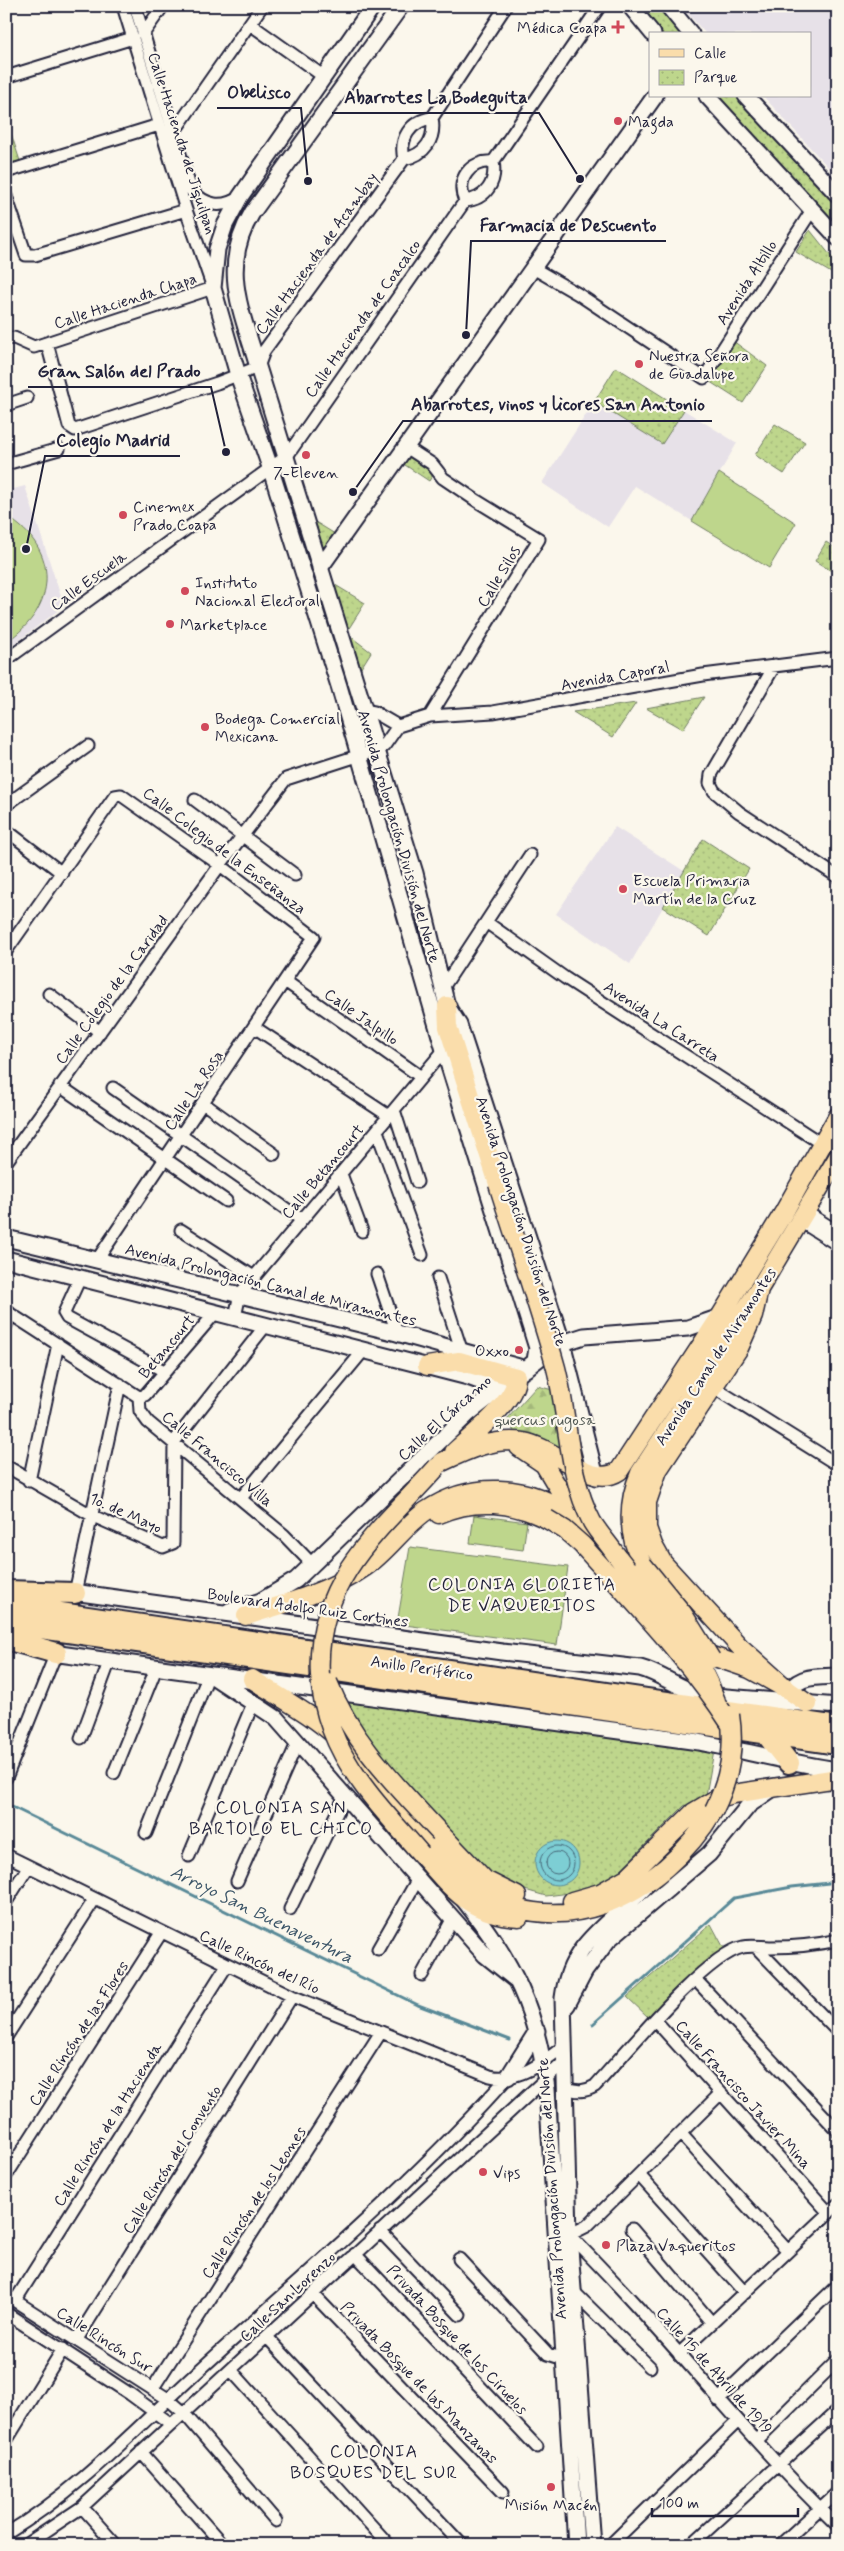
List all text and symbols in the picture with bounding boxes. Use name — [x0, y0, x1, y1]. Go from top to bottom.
place label: Médica Coapa — [517, 18, 607, 39]
marker: Médica Coapa — [611, 20, 625, 34]
legend — [649, 32, 812, 98]
text: Calle — [694, 44, 726, 64]
street label: Calle Hacienda de Jiquilpan — [142, 50, 221, 237]
text: Parque — [694, 68, 737, 88]
callout: Obelisco — [217, 75, 301, 108]
callout: Abarrotes La Bodeguita — [332, 80, 539, 113]
text: Obelisco — [227, 81, 291, 105]
text: Abarrotes La Bodeguita — [344, 86, 528, 112]
place label: Magda — [628, 112, 674, 134]
marker: Magda — [612, 115, 624, 127]
street label: Calle Hacienda de Acambay — [251, 168, 383, 339]
callout: Farmacia de Descuento — [471, 208, 666, 241]
text: Farmacia de Descuento — [480, 214, 656, 238]
street label: Calle Hacienda de Coacalco — [301, 236, 426, 402]
street label: Avenida Altillo — [712, 236, 783, 329]
street label: Calle Hacienda Chapa — [51, 268, 200, 334]
place label: Nuestra Señora de Guadalupe — [649, 346, 749, 385]
callout: Gran Salón del Prado — [28, 354, 211, 387]
marker: Nuestra Señora de Guadalupe — [633, 358, 645, 370]
text: Gran Salón del Prado — [37, 360, 201, 384]
callout: Abarrotes, vinos y licores San Antonio — [403, 388, 712, 421]
text: Abarrotes, vinos y licores San Antonio — [411, 393, 705, 417]
callout: Colegio Madrid — [45, 423, 180, 456]
text: Colegio Madrid — [56, 429, 170, 455]
marker: 7-Eleven — [300, 449, 312, 461]
place label: 7-Eleven — [273, 463, 339, 484]
place label: Cinemex Prado Coapa — [133, 497, 217, 536]
marker: Cinemex Prado Coapa — [117, 509, 129, 521]
street label: Calle Silos — [473, 542, 526, 611]
street label: Calle Escuela — [46, 546, 132, 616]
place label: Instituto Nacional Electoral — [195, 573, 320, 612]
marker: Instituto Nacional Electoral — [179, 585, 191, 597]
place label: Marketplace — [180, 615, 268, 636]
marker: Marketplace — [164, 618, 176, 630]
street label: Avenida Caporal — [559, 657, 671, 696]
street label: Avenida Prolongación División del Norte — [351, 707, 445, 966]
place label: Bodega Comercial Mexicana — [215, 709, 340, 748]
marker: Bodega Comercial Mexicana — [199, 721, 211, 733]
street label: Calle Colegio de la Enseñanza — [138, 783, 310, 921]
place label: Escuela Primaria Martín de la Cruz — [633, 871, 757, 910]
marker: Escuela Primaria Martín de la Cruz — [617, 883, 629, 895]
street label: Calle Colegio de la Caridad — [51, 911, 174, 1069]
street label: Avenida La Carreta — [599, 977, 723, 1068]
street label: Calle Jalpillo — [320, 984, 402, 1051]
street label: Calle La Rosa — [160, 1047, 229, 1135]
street label: Avenida Prolongación División del Norte — [469, 1094, 571, 1350]
street label: Calle Betancourt — [277, 1120, 369, 1224]
street label: Avenida Prolongación Canal de Miramontes — [123, 1239, 419, 1333]
street label: Avenida Canal de Miramontes — [651, 1264, 782, 1450]
street label: Betancourt — [134, 1310, 200, 1383]
place label: Oxxo — [475, 1341, 509, 1362]
marker: Oxxo — [513, 1344, 525, 1356]
street label: Calle El Cárcamo — [394, 1370, 496, 1466]
street label: Calle Francisco Villa — [157, 1407, 277, 1512]
park label: quercus rugosa — [495, 1410, 596, 1432]
street label: 1o. de Mayo — [86, 1488, 165, 1539]
district label: COLONIA GLORIETA DE VAQUERITOS — [428, 1573, 616, 1618]
street label: Boulevard Adolfo Ruiz Cortines — [206, 1584, 410, 1635]
street label: Anillo Periférico — [369, 1651, 474, 1686]
district label: COLONIA SAN BARTOLO EL CHICO — [189, 1796, 373, 1841]
water label: Arroyo San Buenaventura — [166, 1860, 357, 1970]
street label: Calle Rincón del Río — [196, 1925, 323, 2000]
street label: Calle Rincón de las Flores — [24, 1957, 134, 2111]
street label: Calle Francisco Javier Mina — [670, 2016, 815, 2174]
street label: Calle Rincón de la Hacienda — [49, 2038, 168, 2211]
street label: Avenida Prolongación División del Norte — [533, 2057, 573, 2320]
street label: Calle Rincón del Convento — [118, 2081, 227, 2238]
street label: Calle Rincón de los Leones — [197, 2123, 311, 2283]
place label: Vips — [493, 2163, 520, 2184]
marker: Vips — [477, 2166, 489, 2178]
place label: Plaza Vaqueritos — [616, 2236, 736, 2257]
marker: Plaza Vaqueritos — [600, 2239, 612, 2251]
street label: Calle San Lorenzo — [235, 2247, 341, 2347]
street label: Privada Bosque de los Ciruelos — [382, 2261, 532, 2419]
street label: Privada Bosque de las Manzanas — [336, 2297, 502, 2469]
street label: Calle Rincón Sur — [52, 2302, 157, 2379]
street label: Calle 15 de Abril de 1919 — [651, 2303, 777, 2439]
district label: COLONIA BOSQUES DEL SUR — [290, 2440, 458, 2485]
marker: Misión Macén — [545, 2481, 557, 2493]
scale bar — [652, 2486, 798, 2518]
text: 100 m — [659, 2494, 699, 2514]
place label: Misión Macén — [505, 2495, 597, 2516]

